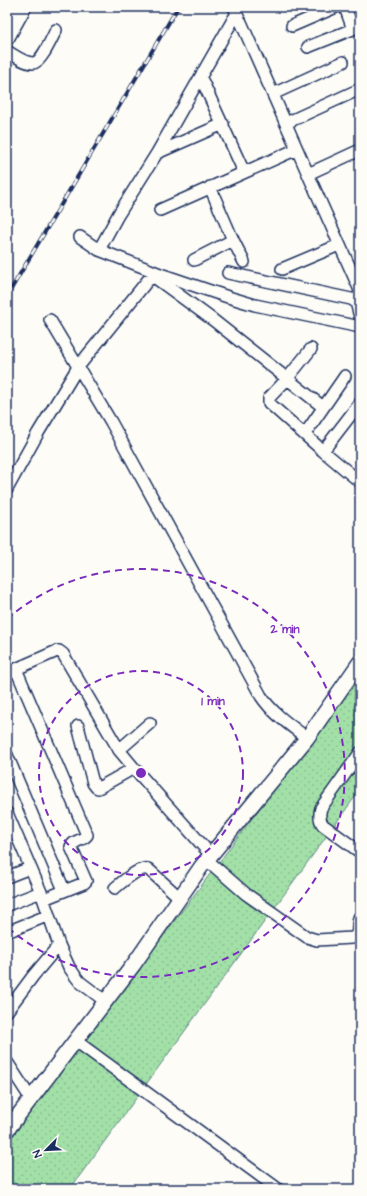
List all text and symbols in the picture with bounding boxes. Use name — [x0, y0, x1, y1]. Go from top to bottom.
text: 2 min — [270, 621, 299, 638]
text: 1 min — [201, 693, 225, 710]
centre of rings — [134, 766, 148, 780]
north arrow — [26, 1130, 66, 1170]
text: N — [29, 1148, 46, 1160]

